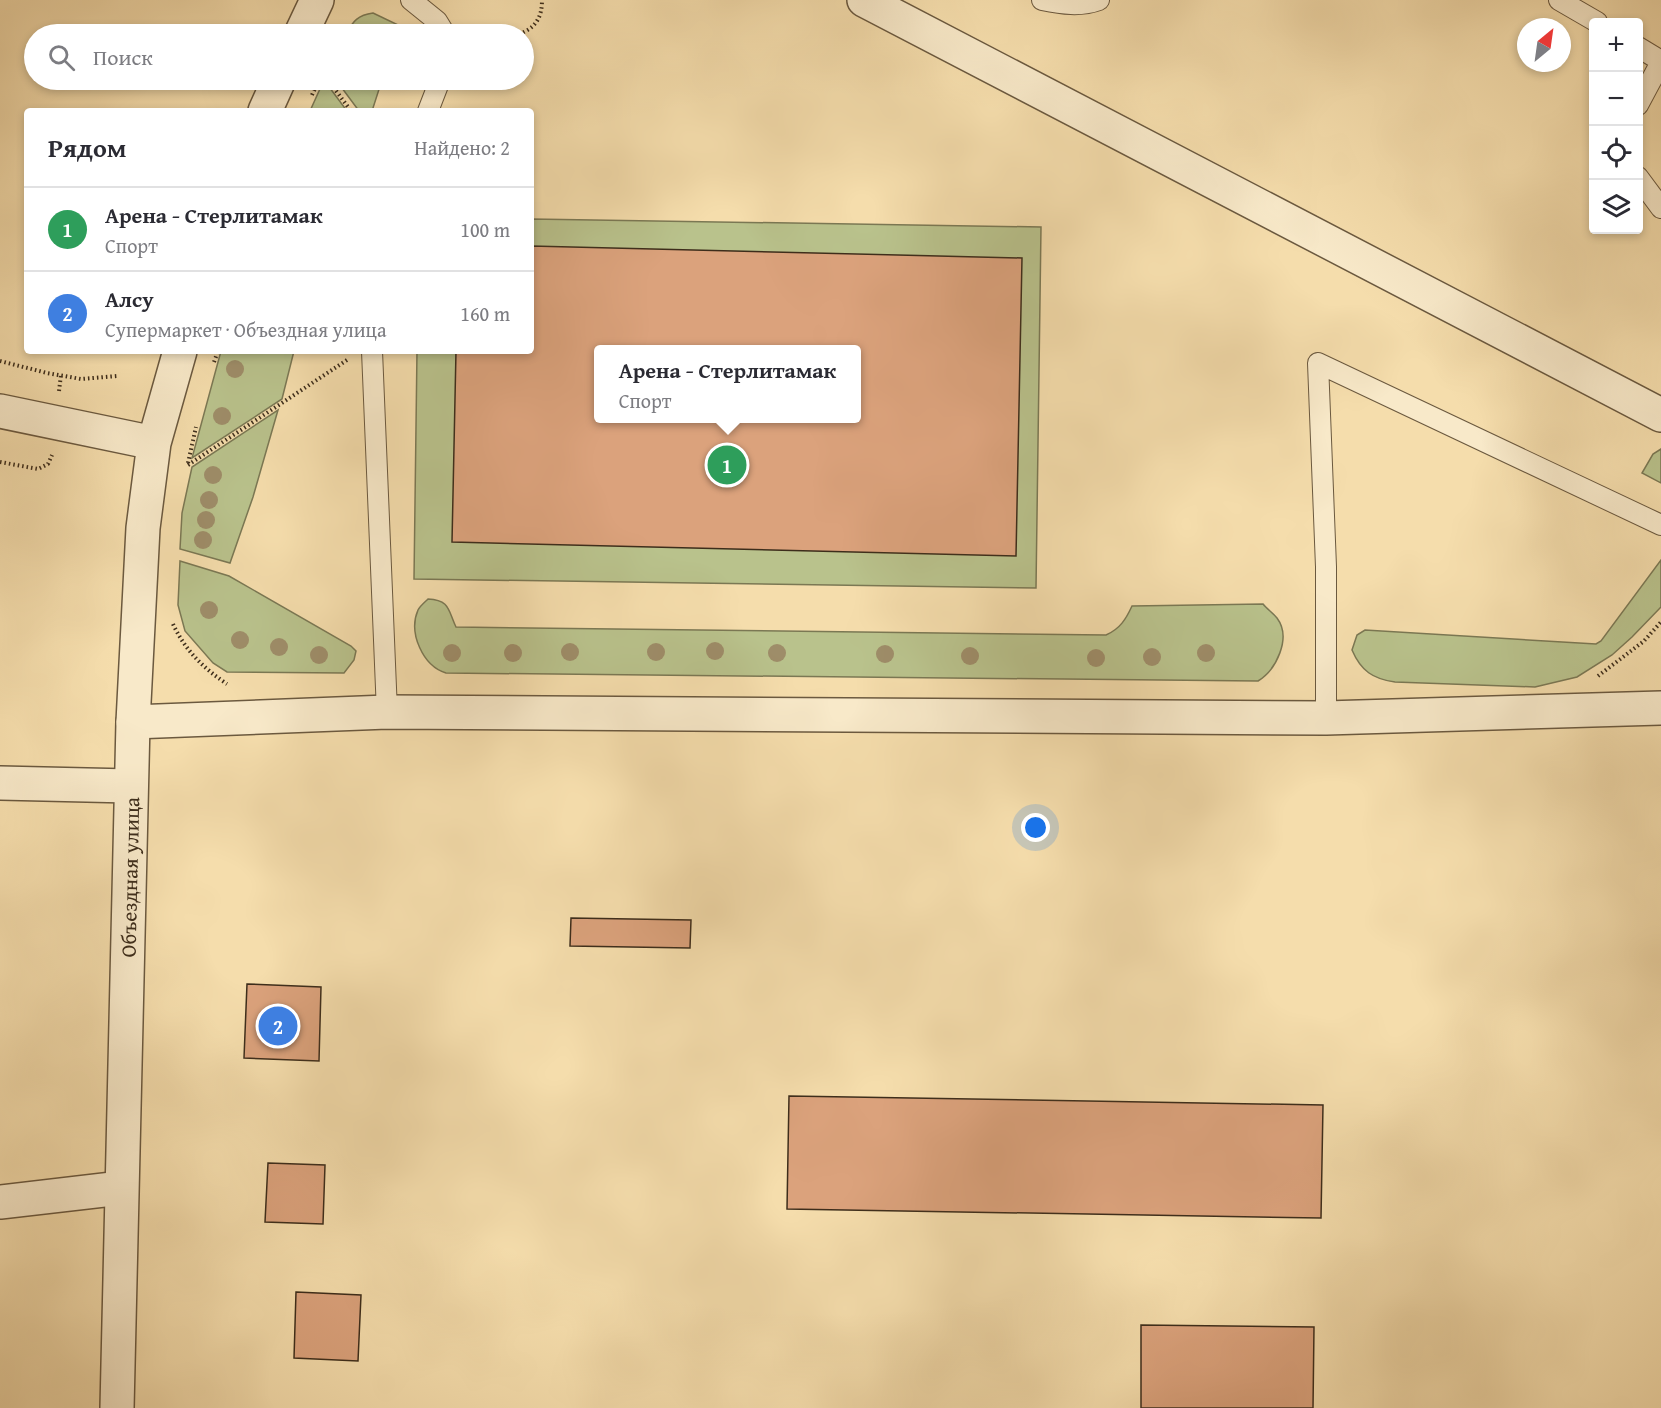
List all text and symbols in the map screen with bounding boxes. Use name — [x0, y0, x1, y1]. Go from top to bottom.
north arrow — [1517, 18, 1571, 72]
map controls — [1589, 18, 1643, 234]
button: + — [1589, 18, 1643, 72]
search box — [24, 24, 534, 90]
icon: search — [45, 41, 78, 74]
text: Поиск — [93, 41, 153, 73]
button: − — [1589, 72, 1643, 126]
button: locate — [1589, 126, 1643, 180]
text: Рядом — [48, 128, 126, 167]
text: Найдено: 2 — [414, 133, 510, 162]
button: layers — [1589, 180, 1643, 234]
text: Арена - Стерлитамак — [105, 199, 323, 231]
text: 1 — [62, 215, 73, 244]
text: 100 m — [460, 215, 510, 244]
text: Спорт — [105, 231, 158, 260]
text: Алсу — [105, 283, 154, 315]
text: 2 — [62, 299, 73, 328]
text: 160 m — [460, 299, 510, 328]
text: Супермаркет · Объездная улица — [105, 315, 386, 344]
popup — [594, 345, 861, 423]
text: Арена - Стерлитамак — [619, 354, 836, 386]
text: Спорт — [619, 386, 672, 415]
pin: 1 — [708, 442, 746, 488]
street label: Объездная улица — [112, 797, 147, 958]
your location — [1021, 813, 1050, 842]
pin: 2 — [258, 1004, 298, 1048]

